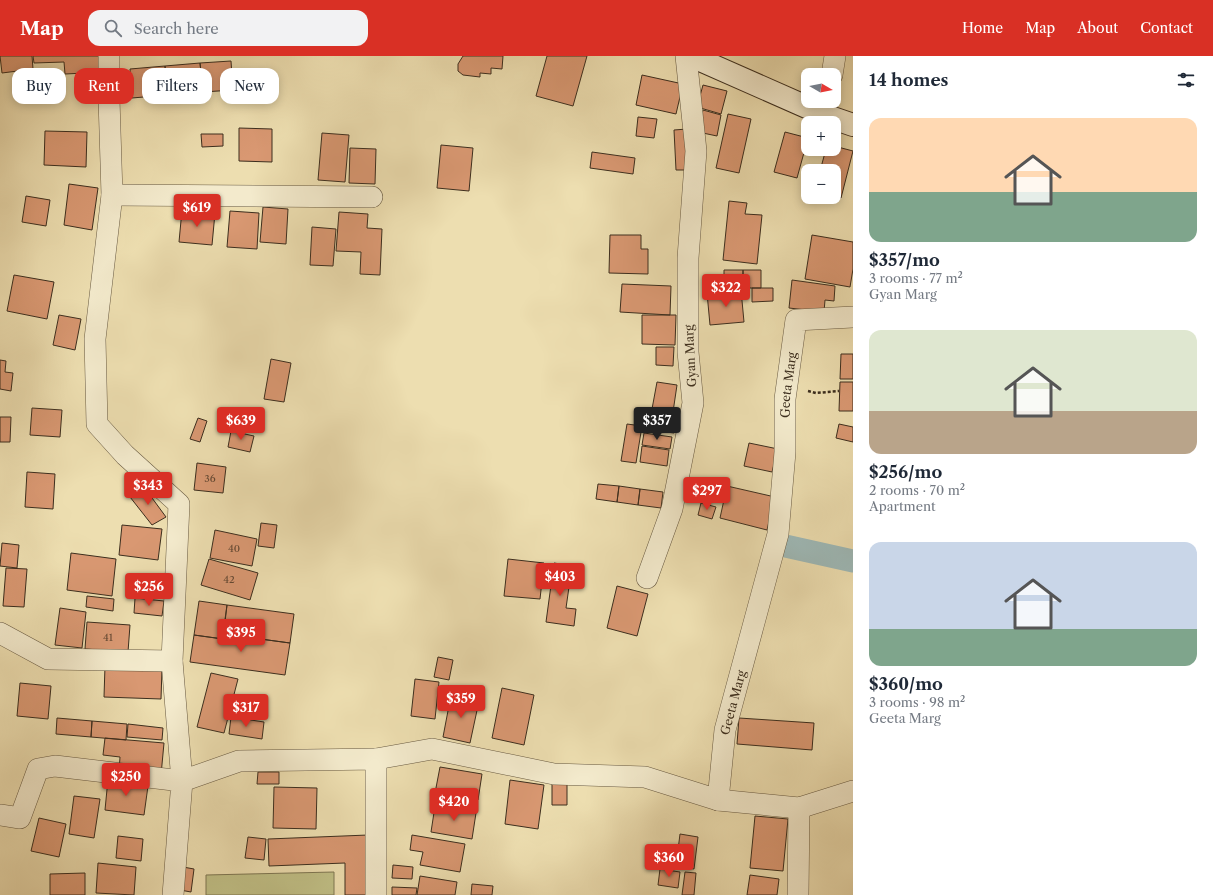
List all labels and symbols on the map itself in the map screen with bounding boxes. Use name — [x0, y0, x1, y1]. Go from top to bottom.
north arrow — [801, 68, 841, 108]
pin: $619 — [173, 194, 221, 228]
pin: $322 — [702, 274, 750, 308]
street label: Gyan Marg — [681, 324, 699, 388]
street label: Geeta Marg — [777, 350, 799, 418]
pin: $639 — [217, 407, 265, 441]
pin: $357 — [633, 407, 681, 441]
pin: $343 — [124, 472, 172, 506]
house number: 36 — [204, 472, 216, 485]
pin: $297 — [683, 477, 731, 511]
house number: 40 — [228, 542, 240, 555]
pin: $403 — [536, 563, 584, 597]
pin: $256 — [125, 573, 173, 607]
house number: 42 — [223, 573, 235, 586]
pin: $395 — [217, 619, 265, 653]
house number: 41 — [103, 631, 114, 644]
street label: Geeta Marg — [717, 668, 749, 736]
pin: $359 — [437, 685, 485, 719]
pin: $317 — [222, 694, 270, 728]
pin: $250 — [102, 763, 150, 797]
pin: $420 — [430, 788, 478, 822]
pin: $360 — [645, 844, 693, 878]

